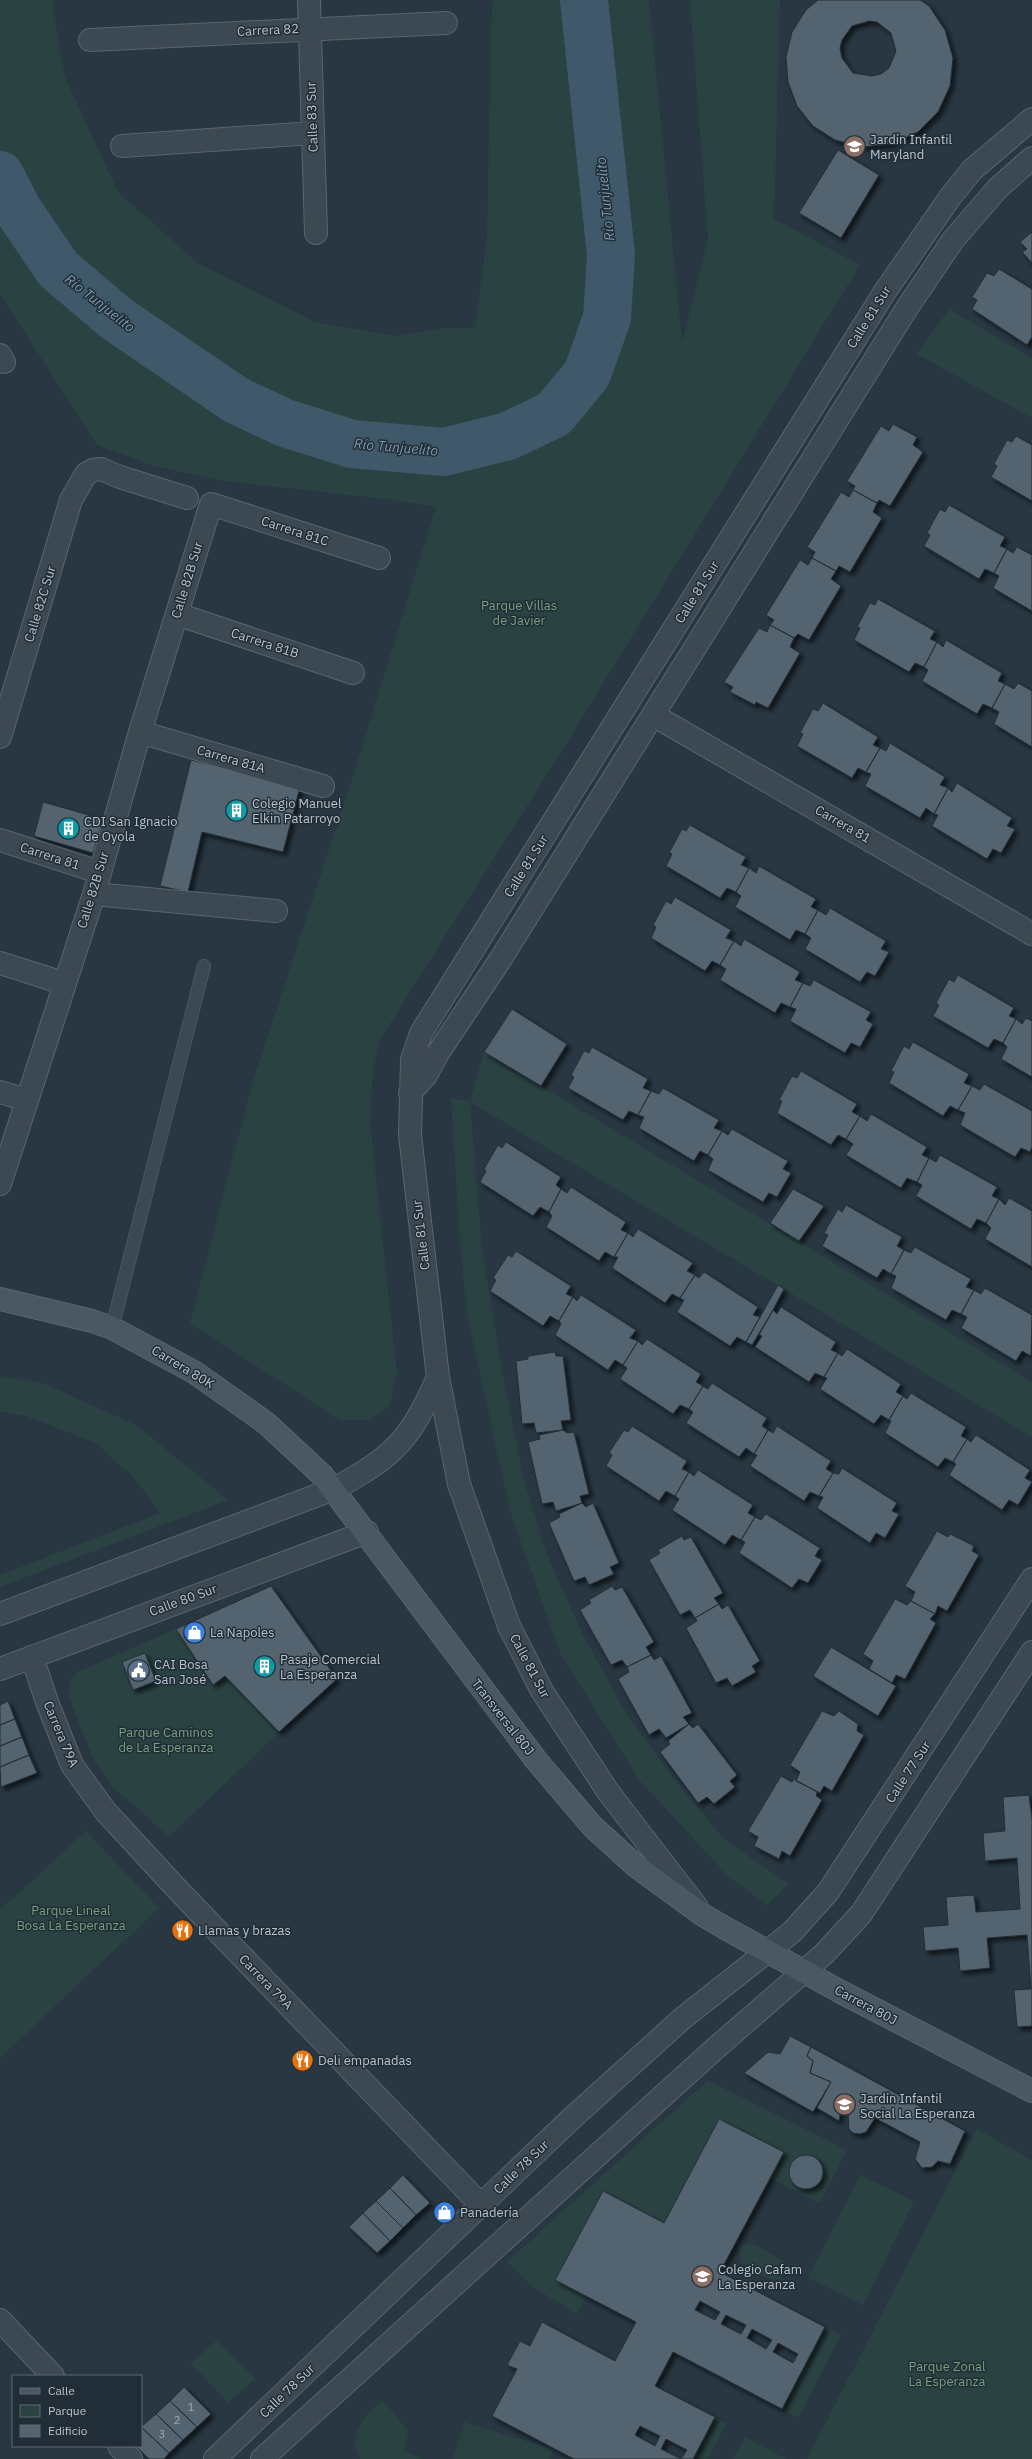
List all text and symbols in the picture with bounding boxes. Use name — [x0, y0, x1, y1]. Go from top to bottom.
street label: Carrera 82 — [237, 20, 299, 40]
street label: Calle 83 Sur — [302, 81, 322, 153]
place label: Jardín Infantil Maryland — [870, 131, 952, 163]
school or university icon: Jardín Infantil Maryland — [841, 133, 867, 159]
water label: Río Tunjuelito — [592, 156, 618, 242]
water label: Río Tunjuelito — [61, 270, 139, 336]
street label: Calle 81 Sur — [843, 282, 895, 351]
water label: Río Tunjuelito — [353, 434, 439, 460]
street label: Carrera 81C — [259, 512, 331, 550]
street label: Calle 82B Sur — [167, 539, 207, 620]
street label: Calle 81 Sur — [671, 557, 723, 626]
street label: Calle 82C Sur — [20, 564, 60, 644]
park label: Parque Villas de Javier — [481, 597, 557, 629]
street label: Carrera 81B — [229, 624, 301, 662]
street label: Carrera 81A — [195, 741, 268, 777]
place label: Colegio Manuel Elkin Patarroyo — [252, 795, 342, 827]
building icon: Colegio Manuel Elkin Patarroyo — [224, 797, 250, 823]
street label: Carrera 81 — [812, 801, 874, 847]
place label: CDI San Ignacio de Oyola — [84, 813, 177, 845]
building icon: CDI San Ignacio de Oyola — [55, 815, 81, 841]
street label: Calle 81 Sur — [500, 831, 552, 900]
street label: Carrera 81 — [18, 838, 82, 874]
street label: Calle 82B Sur — [73, 849, 113, 930]
street label: Calle 81 Sur — [408, 1199, 434, 1271]
street label: Carrera 80K — [149, 1342, 217, 1392]
street label: Calle 80 Sur — [147, 1580, 219, 1620]
shop icon: La Napoles — [181, 1619, 207, 1645]
place label: La Napoles — [210, 1624, 274, 1641]
street label: Calle 81 Sur — [506, 1631, 554, 1701]
place label: Pasaje Comercial La Esperanza — [280, 1651, 381, 1683]
building icon: Pasaje Comercial La Esperanza — [251, 1653, 277, 1679]
place label: CAI Bosa San José — [154, 1656, 208, 1688]
public building icon: CAI Bosa San José — [126, 1658, 152, 1684]
street label: Transversal 80J — [468, 1675, 538, 1759]
street label: Carrera 79A — [39, 1698, 83, 1770]
park label: Parque Caminos de La Esperanza — [118, 1724, 214, 1756]
street label: Calle 77 Sur — [882, 1738, 934, 1806]
park label: Parque Lineal Bosa La Esperanza — [16, 1902, 126, 1934]
restaurant icon: Llamas y brazas — [169, 1917, 195, 1943]
place label: Llamas y brazas — [198, 1922, 291, 1939]
street label: Carrera 79A — [235, 1951, 297, 2014]
street label: Carrera 80J — [832, 1981, 900, 2029]
restaurant icon: Deli empanadas — [289, 2047, 315, 2073]
place label: Deli empanadas — [318, 2052, 412, 2069]
place label: Jardín Infantil Social La Esperanza — [860, 2090, 975, 2122]
school or university icon: Jardín Infantil Social La Esperanza — [831, 2092, 857, 2118]
street label: Calle 78 Sur — [490, 2136, 552, 2198]
shop icon: Panadería — [431, 2199, 457, 2225]
place label: Panadería — [460, 2204, 519, 2221]
place label: Colegio Cafam La Esperanza — [718, 2261, 802, 2293]
school or university icon: Colegio Cafam La Esperanza — [689, 2263, 715, 2289]
park label: Parque Zonal La Esperanza — [908, 2358, 986, 2390]
street label: Calle 78 Sur — [256, 2360, 318, 2422]
legend — [12, 2375, 142, 2447]
text: Calle — [48, 2383, 75, 2398]
house number: 1 — [188, 2400, 195, 2414]
text: Parque — [48, 2403, 87, 2418]
house number: 2 — [174, 2413, 180, 2427]
text: Edificio — [48, 2423, 88, 2438]
house number: 3 — [159, 2427, 165, 2441]

